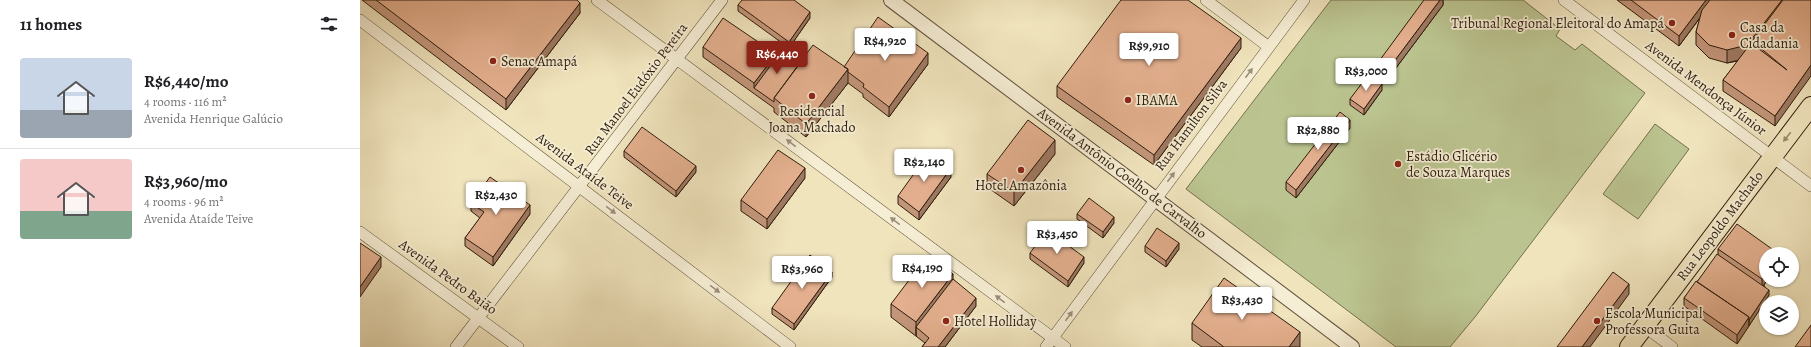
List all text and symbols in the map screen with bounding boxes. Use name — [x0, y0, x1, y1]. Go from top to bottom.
text: 11 homes — [20, 13, 82, 36]
icon: filters — [318, 13, 340, 35]
place label: Tribunal Regional Eleitoral do Amapá — [1451, 14, 1664, 33]
marker: Tribunal Regional Eleitoral do Amapá — [1667, 18, 1677, 28]
place label: Casa da Cidadania — [1740, 18, 1799, 53]
street label: Rua Manoel Eudóxio Pereira — [580, 19, 692, 159]
pin: R$4,920 — [848, 28, 922, 62]
marker: Casa da Cidadania — [1727, 30, 1737, 40]
text: R$4,920 — [864, 32, 906, 49]
pin: R$9,910 — [1112, 33, 1186, 67]
street label: Avenida Mendonça Júnior — [1641, 36, 1771, 140]
text: R$9,910 — [1128, 37, 1170, 54]
pin: R$6,440 — [740, 41, 814, 75]
text: R$6,440 — [756, 45, 798, 62]
place label: Senac Amapá — [501, 52, 578, 71]
marker: Senac Amapá — [488, 56, 498, 66]
pin: R$3,000 — [1329, 58, 1403, 92]
text: R$3,000 — [1344, 62, 1388, 79]
one-way arrow — [1245, 68, 1253, 79]
text: R$6,440/mo — [144, 70, 228, 93]
icon: home — [52, 74, 100, 122]
street label: Rua Hamilton Silva — [1150, 75, 1232, 175]
marker: Residencial Joana Machado — [807, 91, 817, 101]
place label: IBAMA — [1136, 91, 1178, 110]
text: 4 rooms · 116 m² — [144, 93, 227, 110]
marker: IBAMA — [1123, 95, 1133, 105]
place label: Residencial Joana Machado — [768, 102, 856, 137]
street label: Avenida Antônio Coelho de Carvalho — [1033, 102, 1211, 243]
text: Avenida Henrique Galúcio — [144, 110, 283, 127]
pin: R$2,880 — [1281, 117, 1355, 151]
text: R$2,880 — [1296, 121, 1340, 138]
street label: Avenida Ataíde Teive — [531, 127, 638, 214]
one-way arrow — [1783, 132, 1791, 143]
one-way arrow — [786, 140, 796, 148]
place label: Estádio Glicério de Souza Marques — [1406, 147, 1510, 182]
pin: R$2,140 — [887, 149, 961, 183]
text: R$2,140 — [903, 153, 945, 170]
marker: Estádio Glicério de Souza Marques — [1393, 159, 1403, 169]
marker: Hotel Amazônia — [1016, 165, 1026, 175]
street label: Rua Leopoldo Machado — [1672, 167, 1768, 285]
text: R$3,960/mo — [144, 170, 228, 193]
one-way arrow — [1167, 172, 1175, 182]
icon: home — [52, 175, 100, 223]
place label: Hotel Amazônia — [975, 176, 1067, 195]
pin: R$2,430 — [459, 182, 533, 216]
text: R$2,430 — [475, 186, 517, 203]
text: 4 rooms · 96 m² — [144, 193, 224, 210]
one-way arrow — [606, 206, 617, 214]
text: Avenida Ataíde Teive — [144, 210, 253, 227]
one-way arrow — [890, 217, 901, 225]
pin: R$3,450 — [1020, 221, 1094, 255]
text: R$3,450 — [1036, 225, 1078, 242]
street label: Avenida Pedro Baião — [394, 234, 501, 319]
map controls — [1759, 247, 1799, 335]
button: locate — [1759, 247, 1799, 287]
pin: R$4,190 — [885, 255, 959, 289]
pin: R$3,960 — [765, 256, 839, 290]
text: R$4,190 — [901, 259, 943, 276]
text: R$3,960 — [781, 260, 823, 277]
one-way arrow — [709, 285, 720, 293]
pin: R$3,430 — [1205, 287, 1279, 321]
text: R$3,430 — [1221, 291, 1263, 308]
one-way arrow — [994, 294, 1005, 303]
button: layers — [1759, 295, 1799, 335]
place label: Escola Municipal Professora Guita — [1605, 304, 1703, 339]
one-way arrow — [1065, 310, 1073, 321]
place label: Hotel Holliday — [954, 312, 1037, 331]
marker: Hotel Holliday — [941, 316, 951, 326]
marker: Escola Municipal Professora Guita — [1592, 316, 1602, 326]

